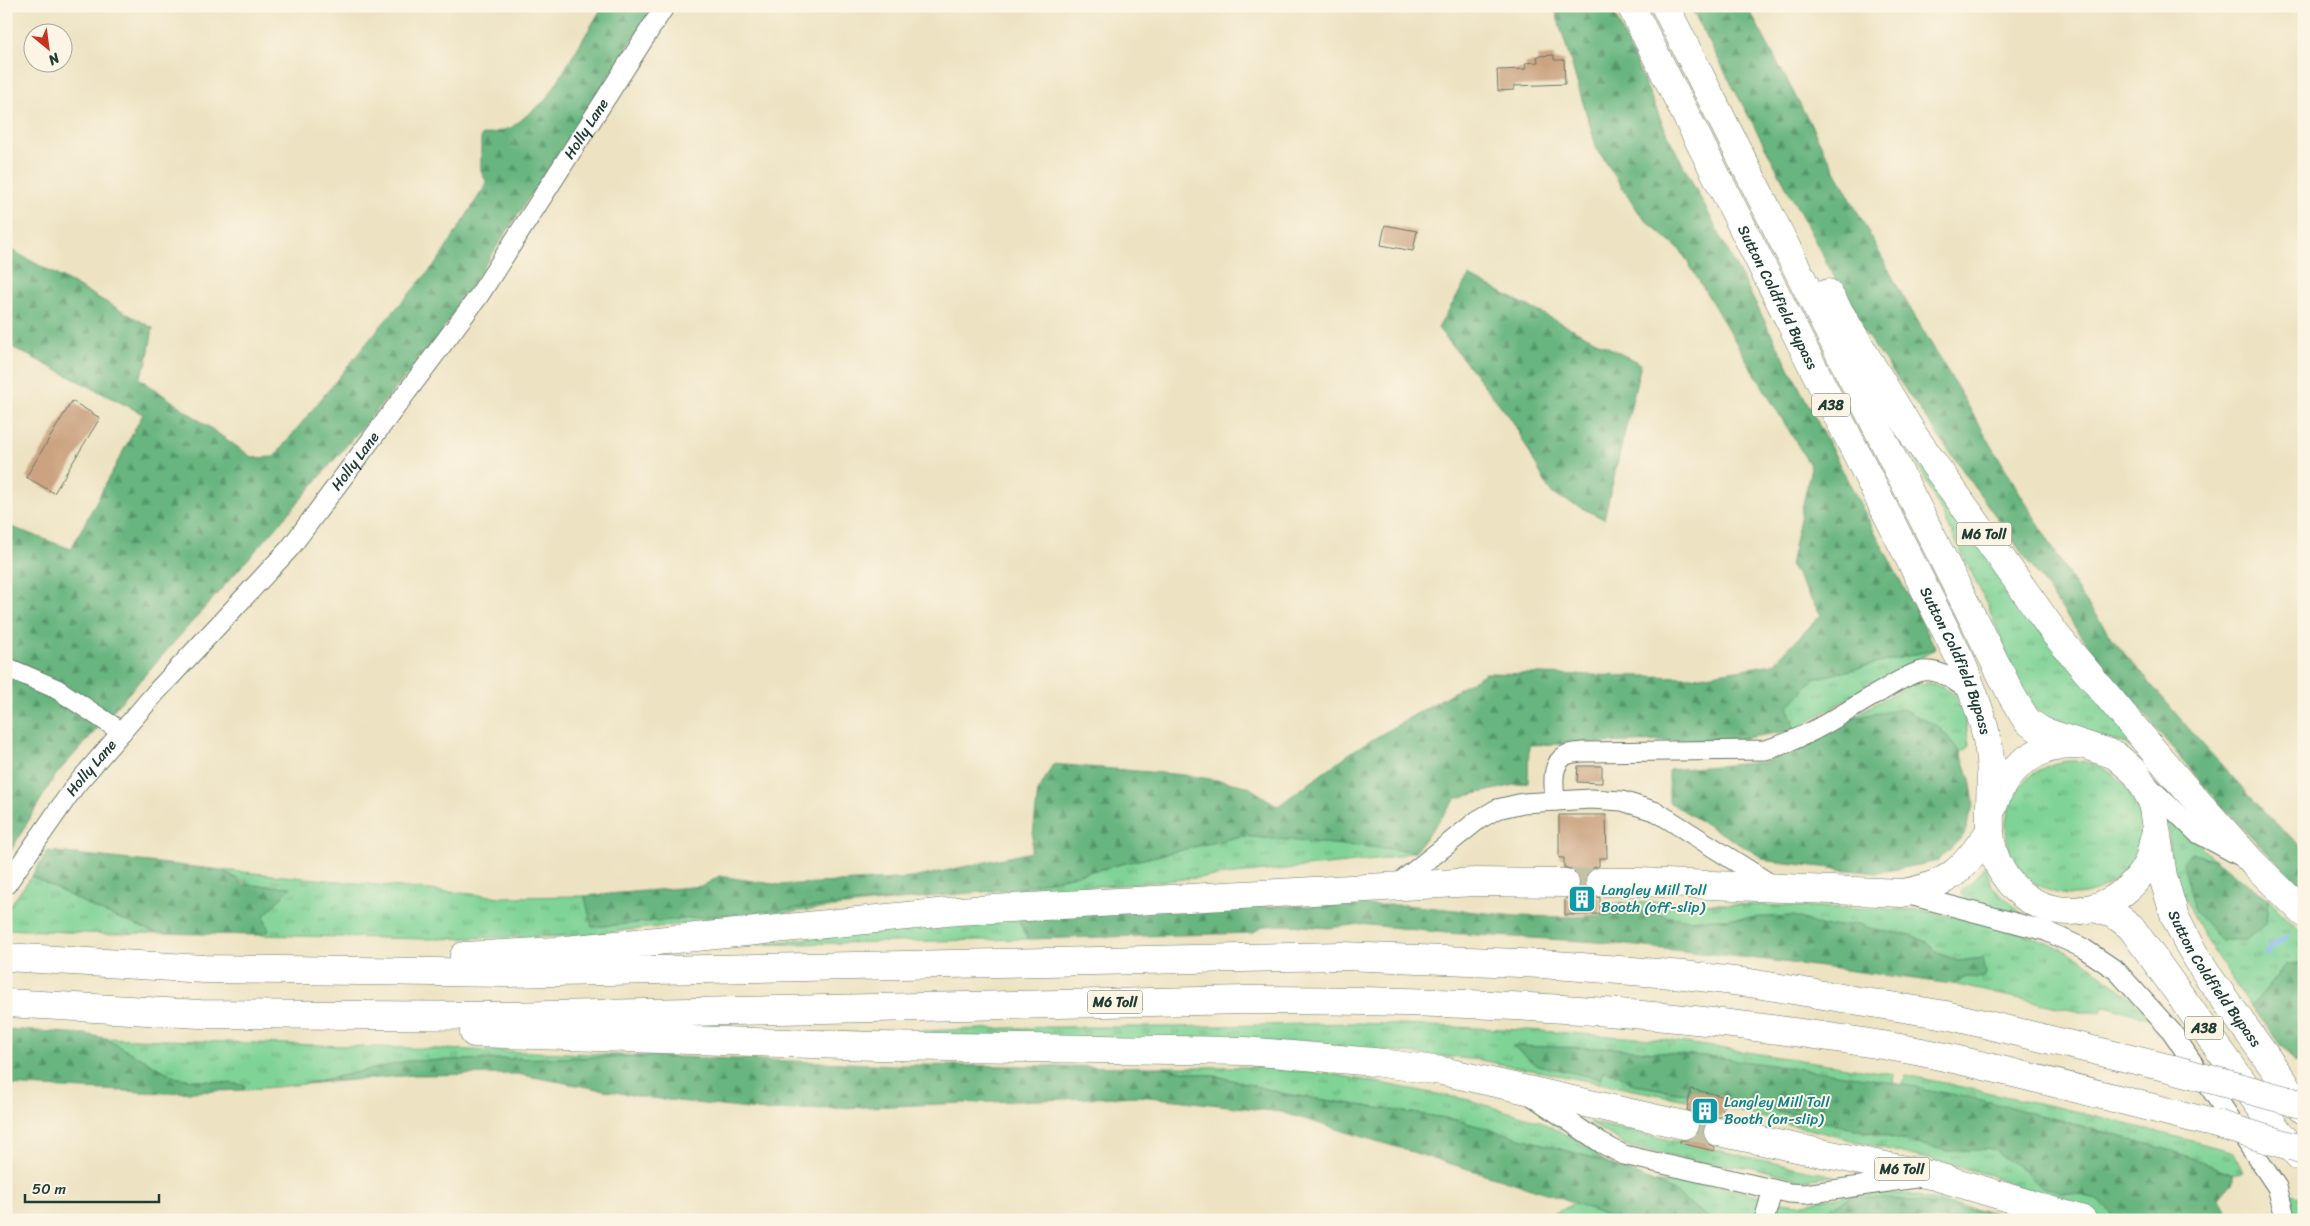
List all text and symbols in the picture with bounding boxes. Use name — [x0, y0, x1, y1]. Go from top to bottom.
north arrow — [22, 22, 72, 72]
text: N — [43, 45, 65, 72]
street label: Holly Lane — [557, 93, 615, 165]
street label: Sutton Coldfield Bypass — [1730, 220, 1825, 375]
road number: A38 — [1812, 394, 1850, 416]
street label: Holly Lane — [324, 426, 386, 496]
road number: M6 Toll — [1956, 522, 2012, 546]
street label: Sutton Coldfield Bypass — [1913, 582, 1999, 738]
street label: Holly Lane — [59, 733, 123, 801]
place label: Langley Mill Toll Booth (off-slip) — [1601, 877, 1707, 920]
building icon: Langley Mill Toll Booth (off-slip) — [1567, 884, 1597, 914]
street label: Sutton Coldfield Bypass — [2161, 907, 2269, 1053]
road number: M6 Toll — [1088, 990, 1142, 1014]
road number: A38 — [2185, 1016, 2223, 1040]
place label: Langley Mill Toll Booth (on-slip) — [1724, 1089, 1830, 1132]
building icon: Langley Mill Toll Booth (on-slip) — [1690, 1096, 1720, 1126]
road number: M6 Toll — [1874, 1158, 1930, 1180]
scale bar — [25, 1171, 159, 1203]
text: 50 m — [32, 1176, 67, 1202]

